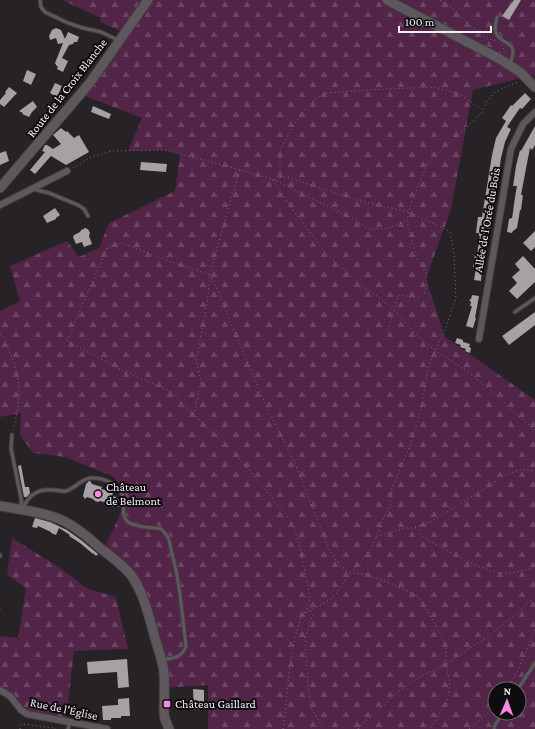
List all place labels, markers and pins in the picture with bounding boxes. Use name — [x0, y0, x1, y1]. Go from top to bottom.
place label: Château de Belmont — [106, 480, 162, 508]
marker: Château de Belmont — [93, 489, 103, 499]
place label: Château Gaillard — [175, 697, 257, 711]
marker: Château Gaillard — [162, 699, 172, 709]

